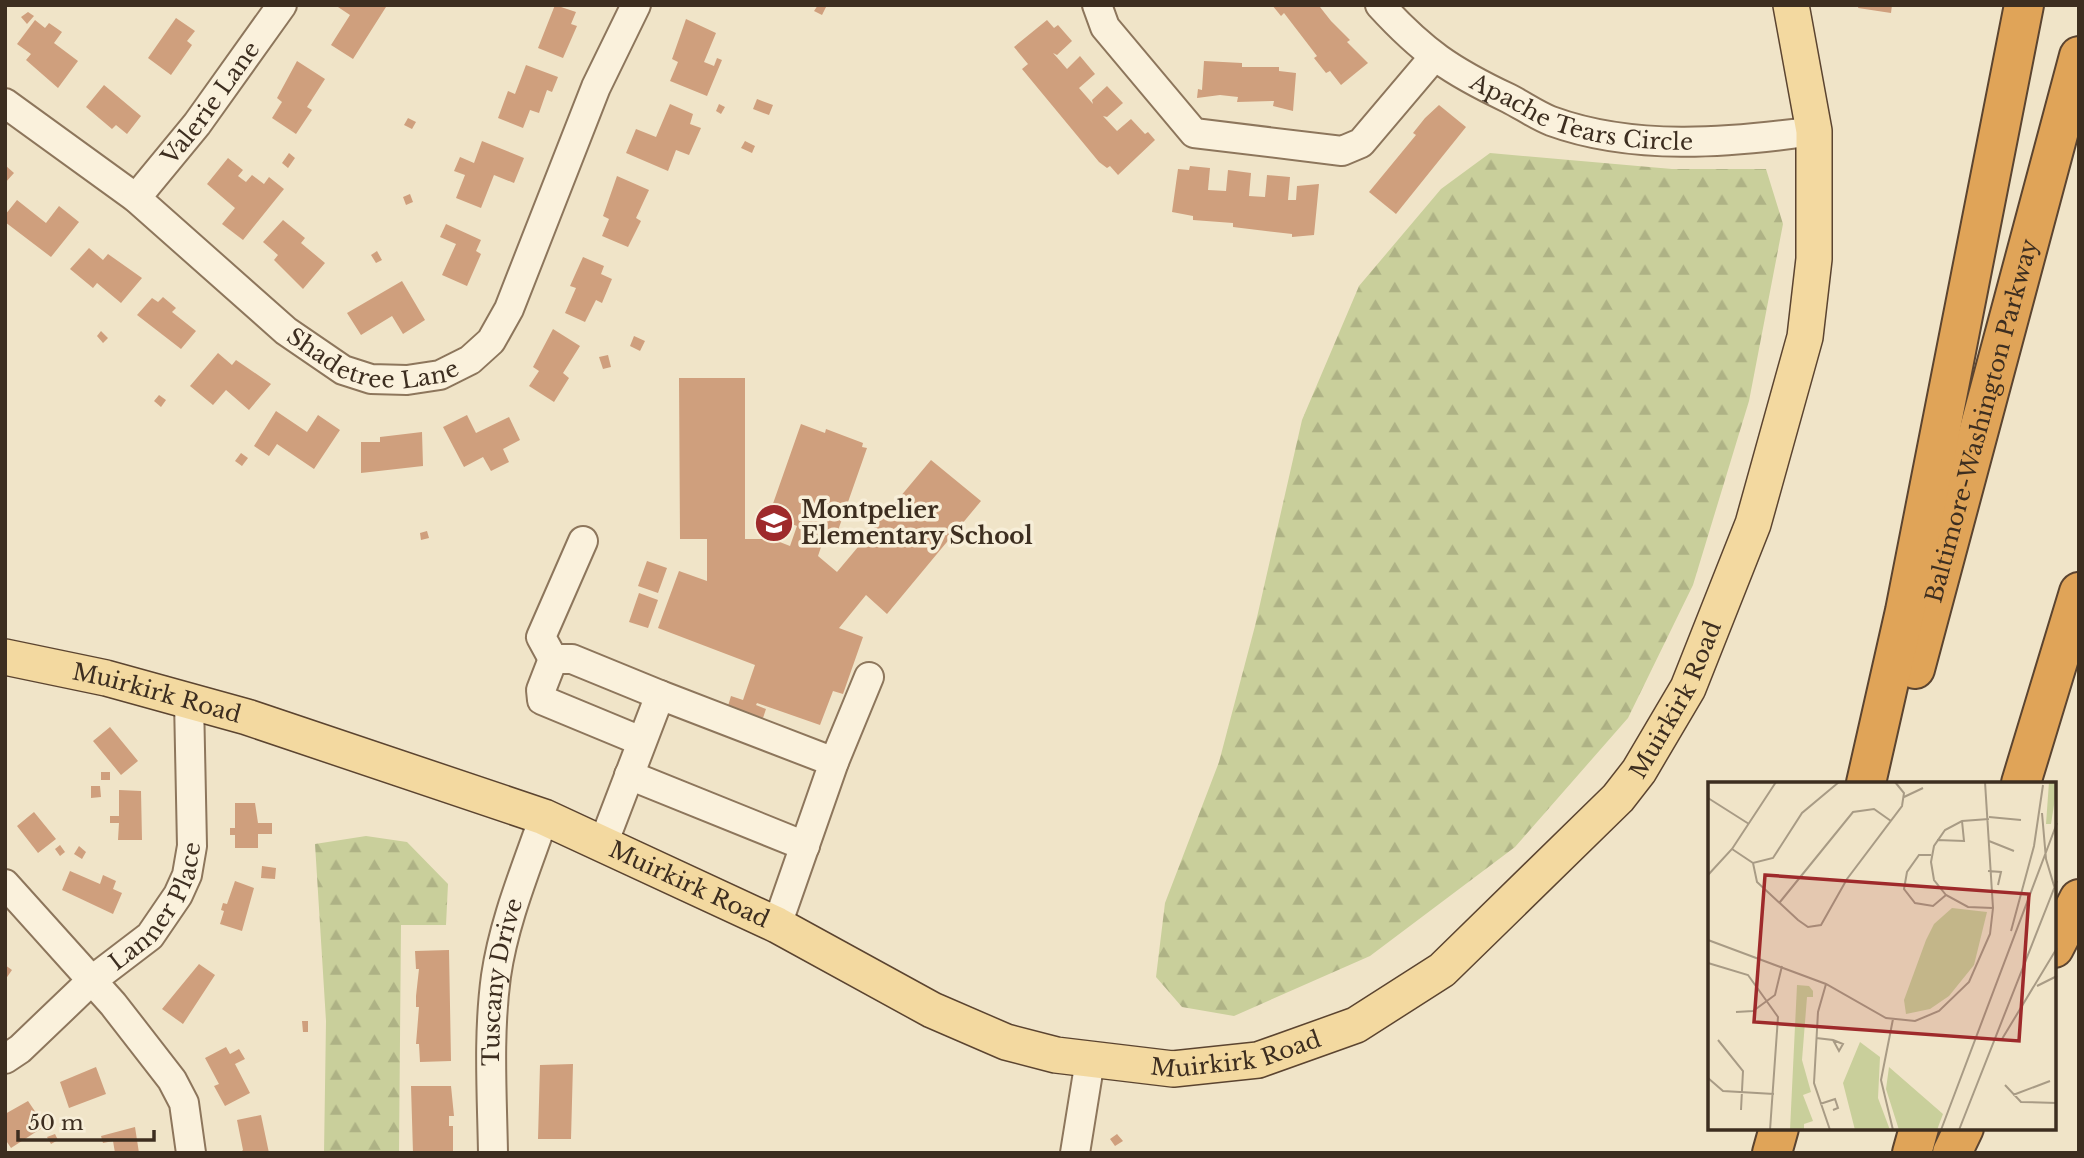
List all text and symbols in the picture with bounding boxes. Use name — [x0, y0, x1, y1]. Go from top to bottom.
street label: Valerie Lane — [155, 36, 266, 171]
street label: Apache Tears Circle — [1464, 67, 1693, 156]
street label: Baltimore-Washington Parkway — [1919, 236, 2044, 606]
street label: Shadetree Lane — [282, 322, 464, 395]
place label: Montpelier Elementary School — [801, 496, 1033, 550]
school or university icon: Montpelier Elementary School — [753, 502, 795, 544]
street label: Muirkirk Road — [1624, 617, 1727, 784]
street label: Muirkirk Road — [70, 657, 244, 729]
inset map — [1708, 782, 2056, 1130]
street label: Muirkirk Road — [605, 835, 774, 934]
street label: Lanner Place — [103, 840, 206, 976]
street label: Tuscany Drive — [477, 894, 528, 1066]
street label: Muirkirk Road — [1149, 1025, 1325, 1083]
scale bar — [18, 1098, 154, 1142]
text: 50 m — [28, 1110, 84, 1136]

